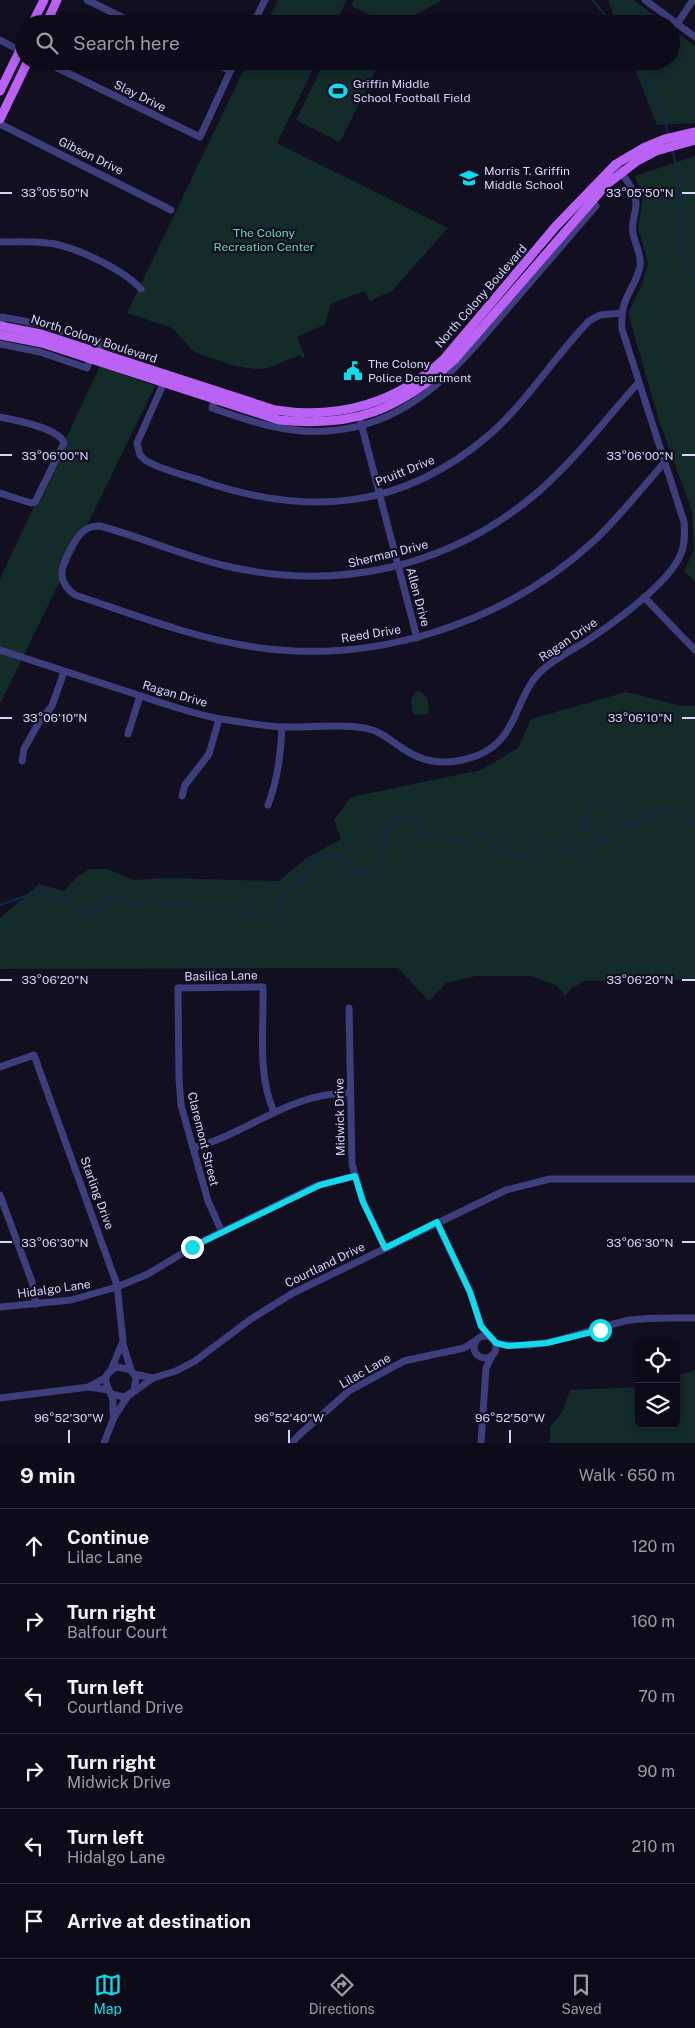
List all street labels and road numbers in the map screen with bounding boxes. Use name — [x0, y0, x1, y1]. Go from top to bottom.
street label: Slay Drive — [112, 77, 168, 115]
street label: Gibson Drive — [56, 134, 126, 178]
street label: North Colony Boulevard — [432, 242, 530, 350]
street label: North Colony Boulevard — [29, 312, 159, 366]
street label: Pruitt Drive — [373, 453, 437, 489]
street label: Sherman Drive — [347, 537, 430, 571]
street label: Allen Drive — [403, 566, 433, 628]
street label: Ragan Drive — [536, 615, 600, 665]
street label: Reed Drive — [340, 622, 402, 646]
street label: Ragan Drive — [141, 678, 209, 710]
street label: Basilica Lane — [184, 968, 258, 984]
street label: Midwick Drive — [332, 1078, 348, 1156]
street label: Claremont Street — [185, 1091, 222, 1188]
street label: Starling Drive — [77, 1155, 117, 1231]
street label: Courtland Drive — [283, 1240, 367, 1290]
street label: Hidalgo Lane — [17, 1277, 92, 1301]
street label: Lilac Lane — [337, 1351, 393, 1391]

